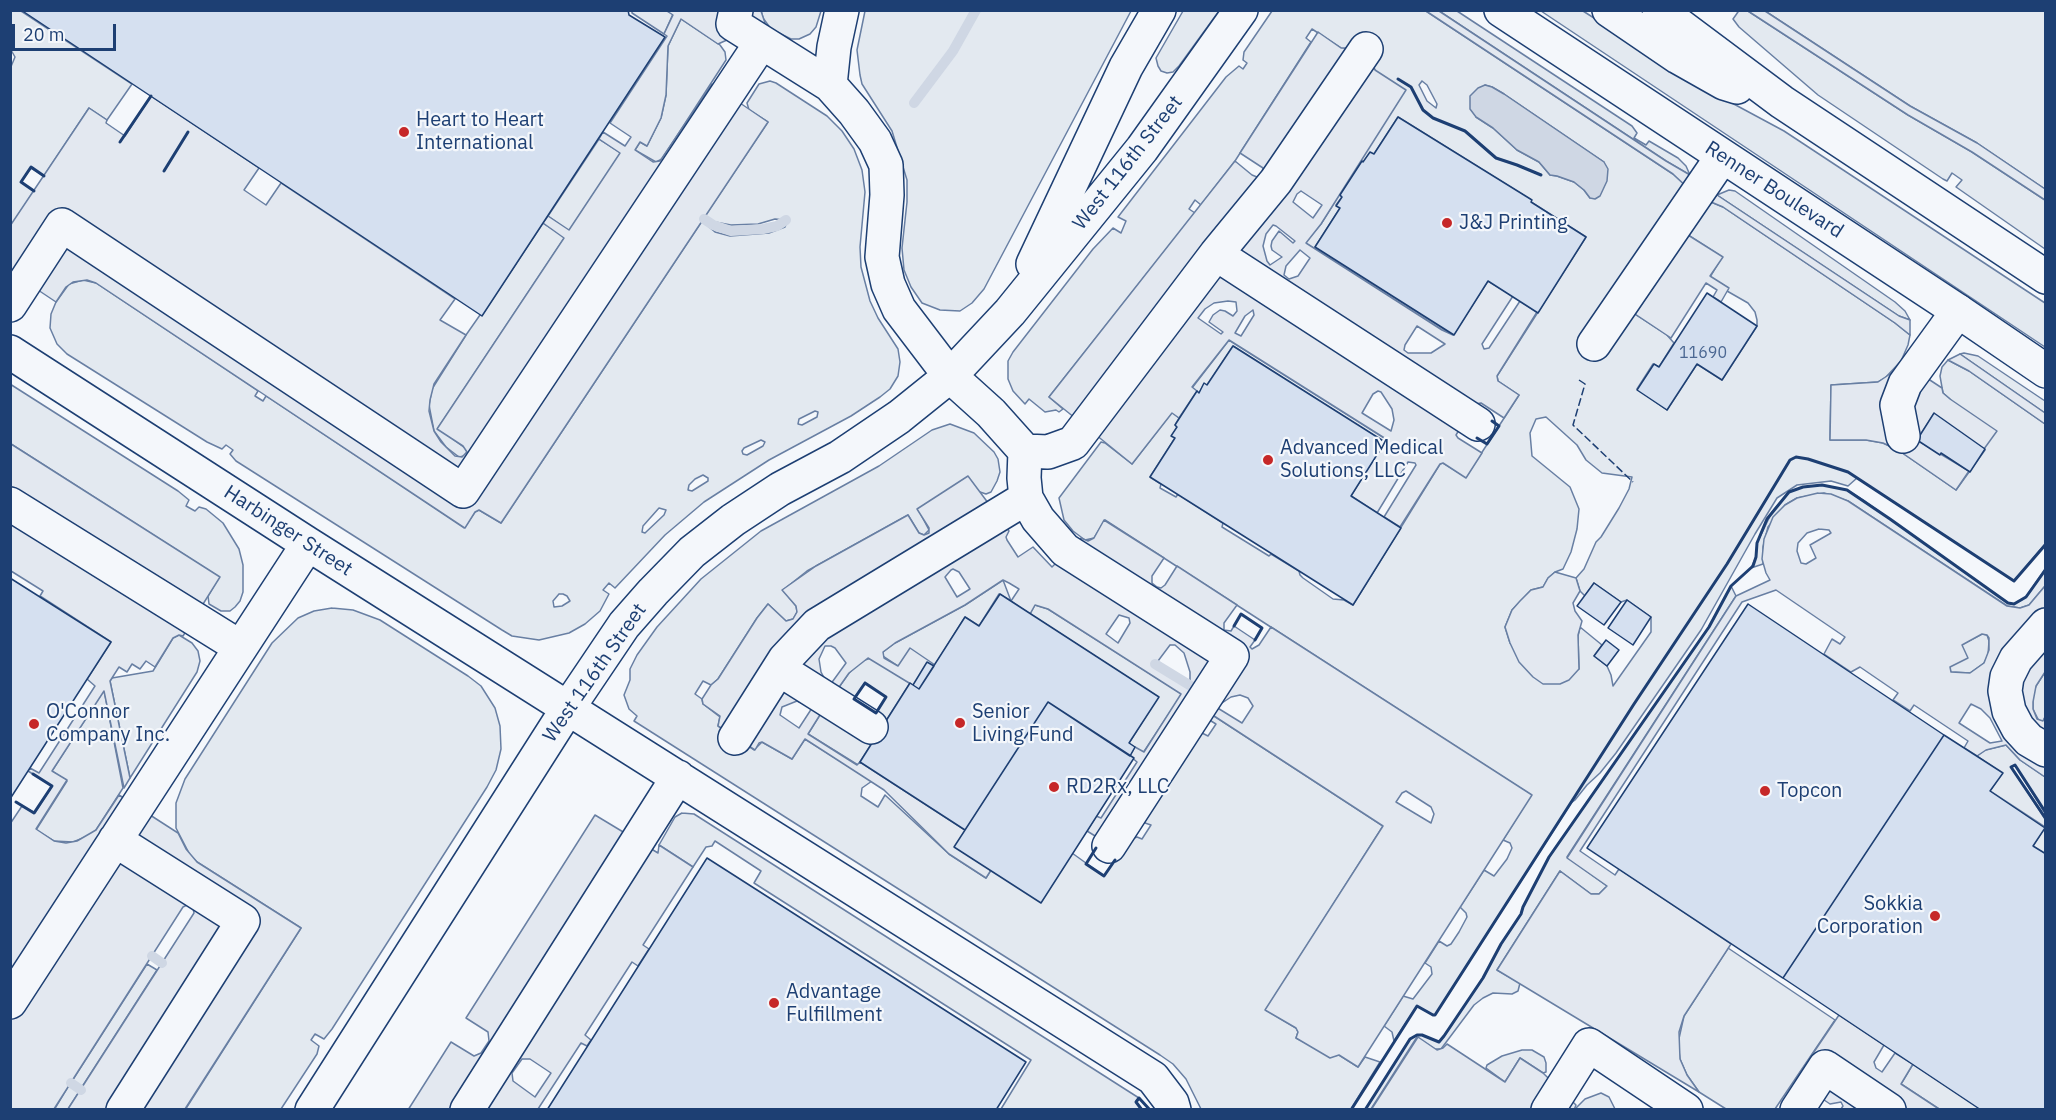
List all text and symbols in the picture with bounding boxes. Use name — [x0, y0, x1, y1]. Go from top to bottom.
scale bar — [15, 12, 118, 50]
text: 20 m — [23, 23, 65, 46]
street label: West 116th Street — [1068, 91, 1188, 235]
place label: Heart to Heart International — [416, 108, 544, 155]
marker: Heart to Heart International — [397, 125, 411, 139]
street label: Renner Boulevard — [1700, 136, 1848, 244]
place label: J&J Printing — [1459, 211, 1568, 235]
marker: J&J Printing — [1440, 216, 1454, 230]
house number: 11690 — [1679, 343, 1727, 363]
place label: Advanced Medical Solutions, LLC — [1280, 436, 1443, 483]
marker: Advanced Medical Solutions, LLC — [1261, 453, 1275, 467]
street label: Harbinger Street — [219, 481, 357, 581]
street label: West 116th Street — [538, 599, 652, 747]
place label: O'Connor Company Inc. — [46, 700, 170, 747]
place label: Senior Living Fund — [972, 700, 1073, 747]
marker: Senior Living Fund — [953, 716, 967, 730]
marker: O'Connor Company Inc. — [27, 717, 41, 731]
place label: RD2Rx, LLC — [1066, 775, 1169, 799]
place label: Topcon — [1777, 779, 1842, 803]
marker: RD2Rx, LLC — [1047, 780, 1061, 794]
marker: Topcon — [1758, 784, 1772, 798]
place label: Sokkia Corporation — [1817, 892, 1923, 939]
marker: Sokkia Corporation — [1928, 909, 1942, 923]
place label: Advantage Fulfillment — [786, 980, 882, 1027]
marker: Advantage Fulfillment — [767, 996, 781, 1010]

